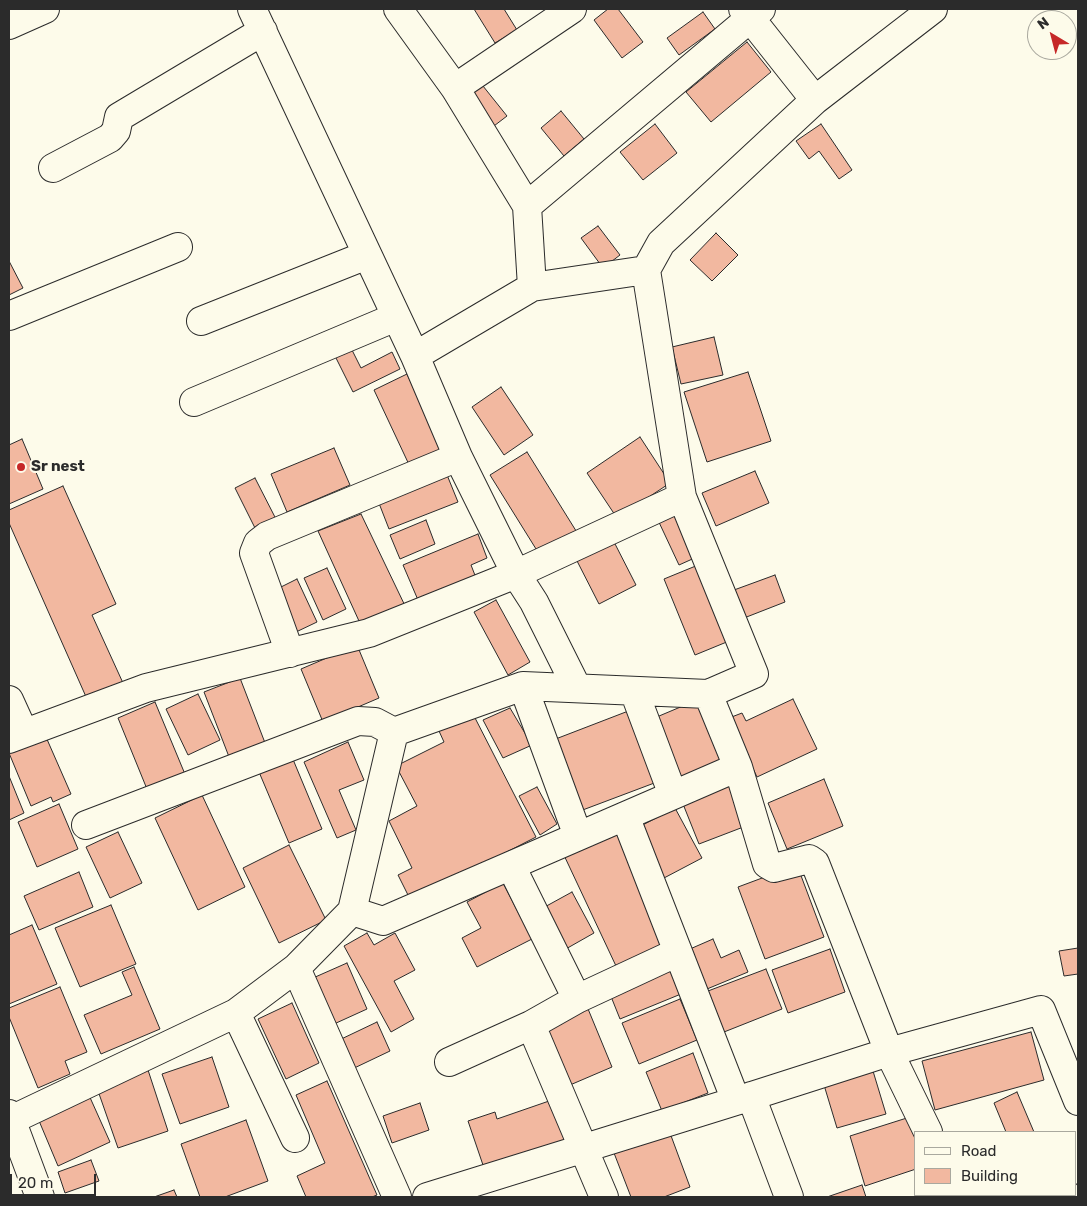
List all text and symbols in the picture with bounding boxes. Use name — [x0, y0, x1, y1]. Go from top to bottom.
north arrow — [1027, 10, 1077, 60]
text: N — [1034, 14, 1052, 33]
place label: Sr nest — [31, 458, 85, 476]
marker: Sr nest — [15, 461, 27, 473]
legend — [914, 1131, 1077, 1196]
text: Road — [961, 1142, 997, 1160]
scale bar — [12, 1164, 99, 1196]
text: Building — [961, 1167, 1018, 1185]
text: 20 m — [18, 1174, 53, 1192]

